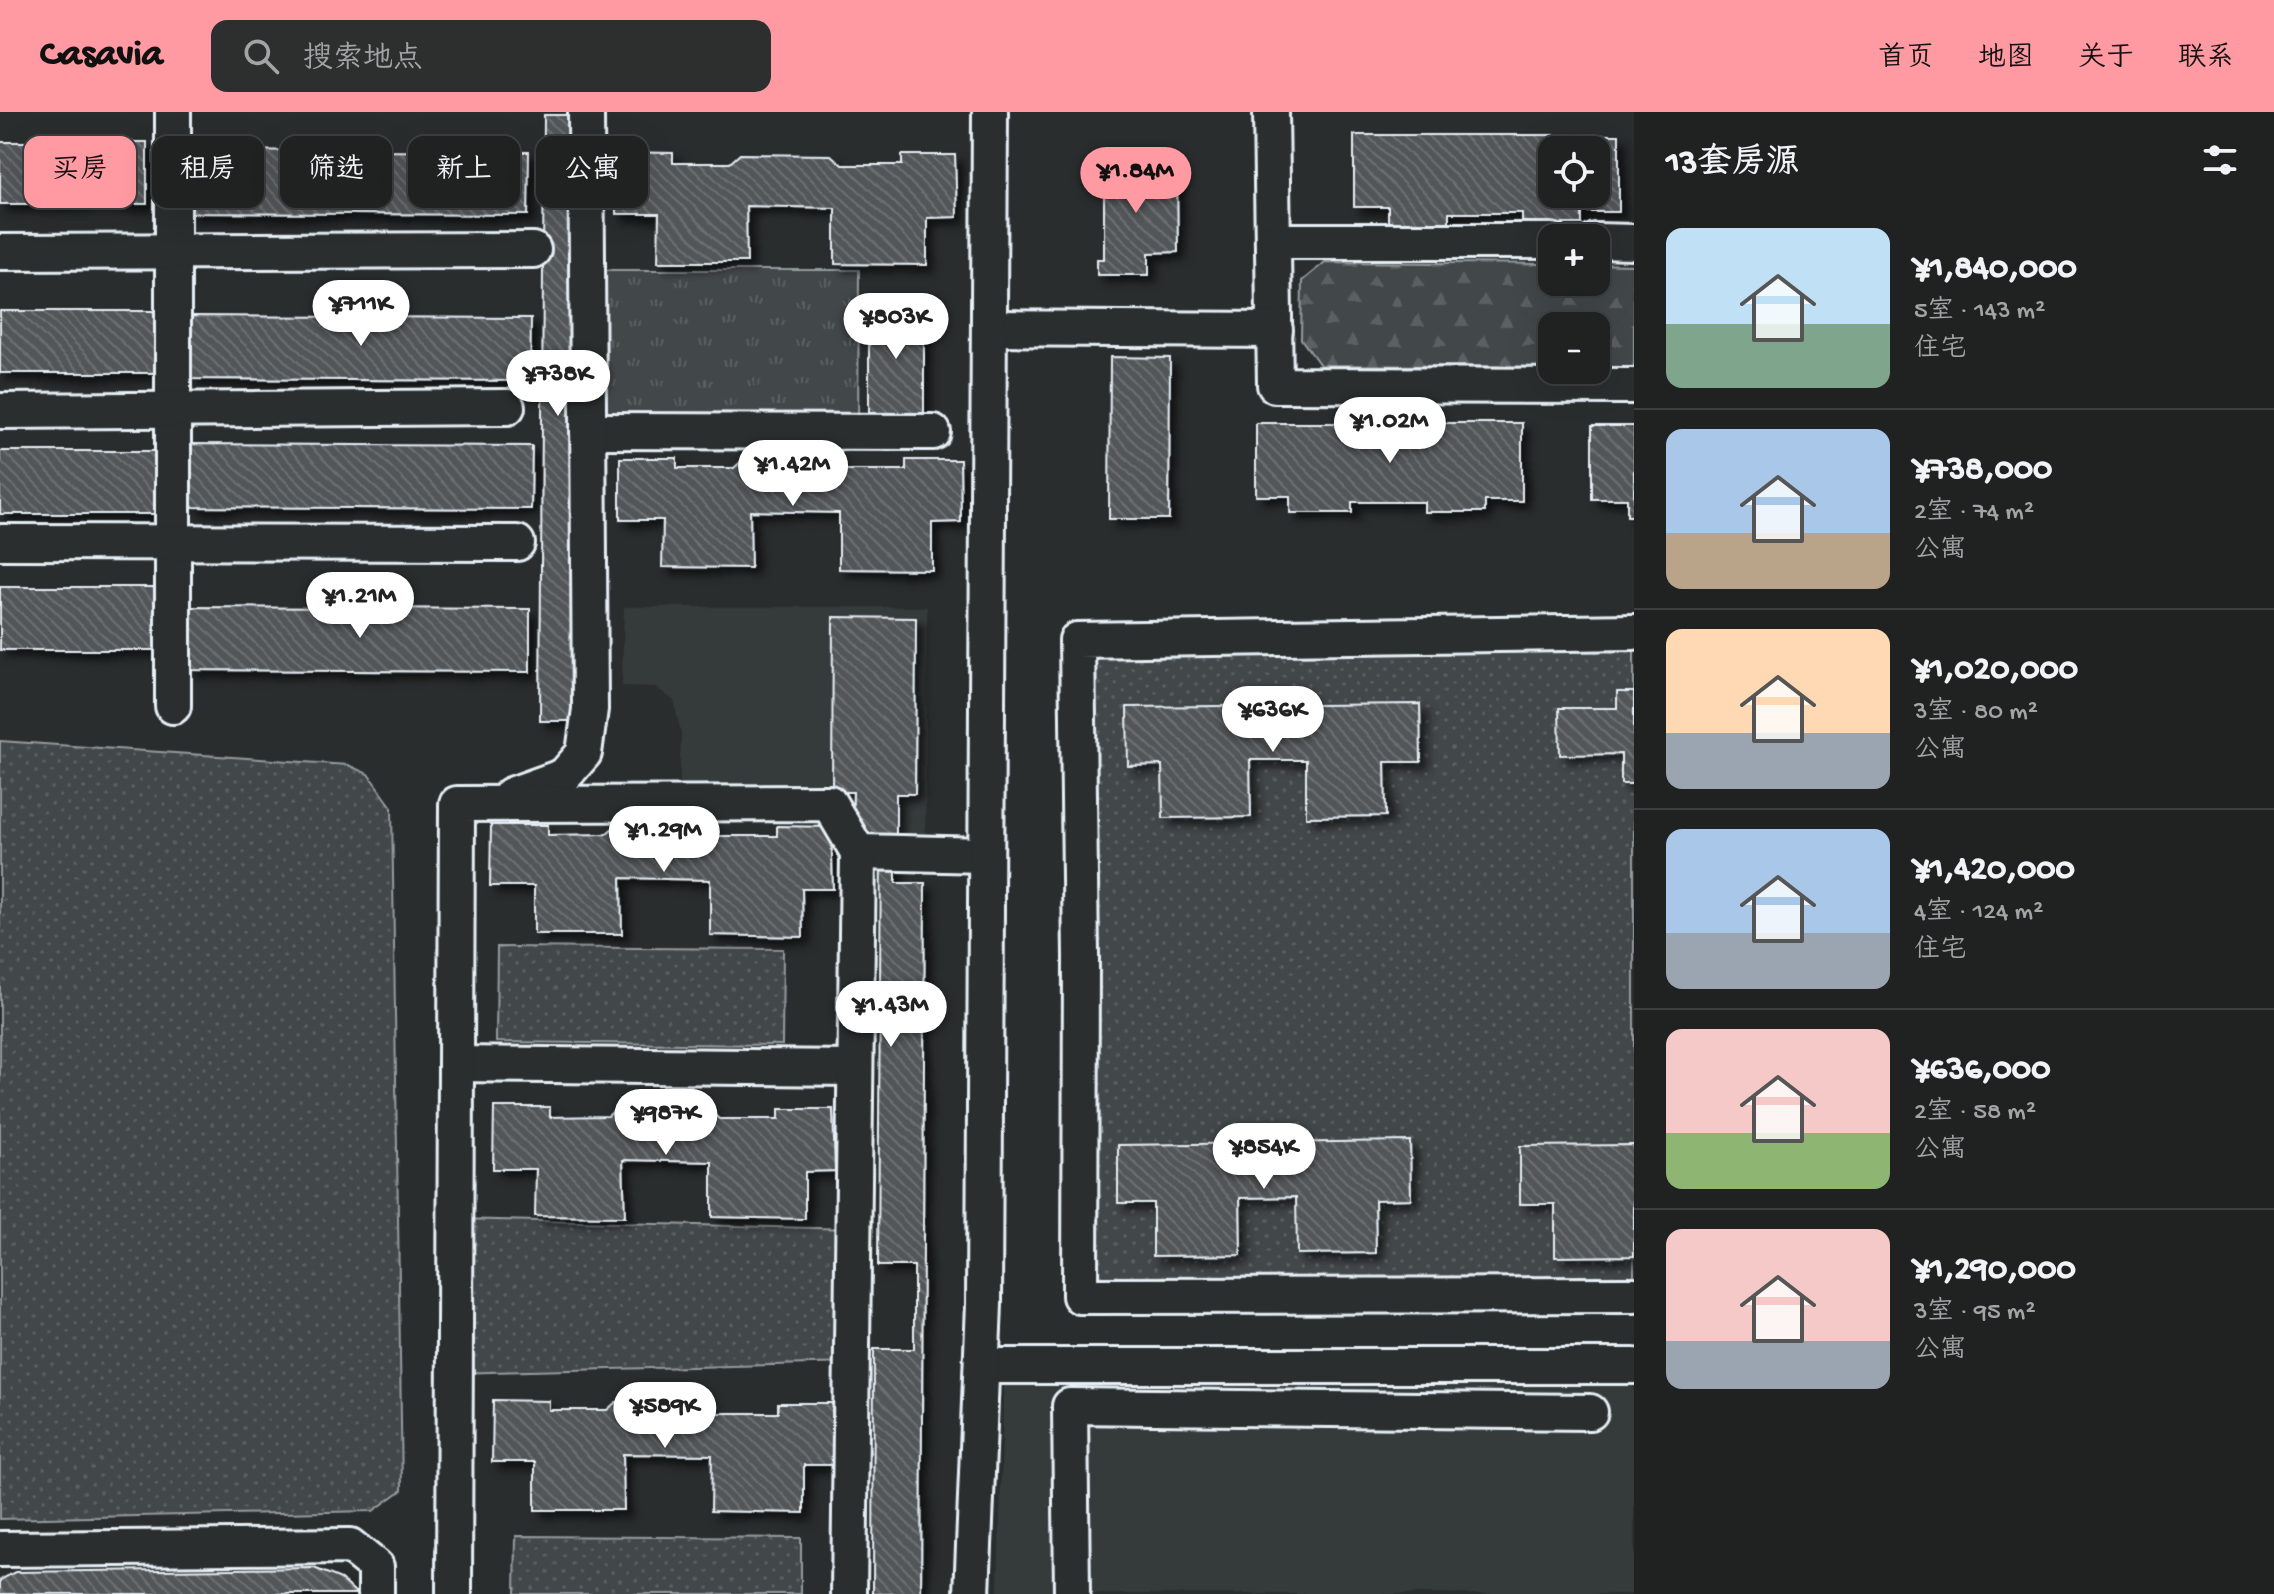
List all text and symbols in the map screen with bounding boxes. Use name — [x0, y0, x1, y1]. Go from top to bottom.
search box — [211, 20, 771, 92]
text: Casavia — [40, 34, 163, 78]
icon: search — [239, 34, 283, 78]
text: 搜索地点 — [303, 43, 423, 78]
text: 首页 — [1878, 43, 1934, 76]
text: 地图 — [1978, 43, 2034, 76]
text: 关于 — [2078, 43, 2134, 76]
text: 联系 — [2178, 43, 2234, 76]
chip: 买房 — [24, 136, 136, 208]
chip: 租房 — [152, 136, 264, 208]
chip: 筛选 — [280, 136, 392, 208]
chip: 新上 — [408, 136, 520, 208]
chip: 公寓 — [536, 136, 648, 208]
map controls — [1538, 136, 1610, 384]
button: locate — [1538, 136, 1610, 208]
icon: filters — [2198, 138, 2242, 182]
text: 13套房源 — [1666, 145, 1799, 185]
pin: ¥1.84M — [1071, 147, 1201, 215]
text: ¥1.84M — [1098, 157, 1174, 188]
button: + — [1538, 224, 1610, 296]
text: ¥1,840,000 — [1914, 250, 2077, 290]
icon: home — [1730, 260, 1826, 356]
pin: ¥711K — [305, 280, 417, 348]
text: ¥711K — [331, 290, 391, 321]
pin: ¥803K — [840, 293, 952, 361]
text: 5室 · 143 m² — [1914, 297, 2045, 328]
text: ¥803K — [862, 303, 930, 334]
button: − — [1538, 312, 1610, 384]
text: 住宅 — [1914, 335, 1966, 366]
pin: ¥738K — [502, 350, 614, 418]
text: ¥738K — [524, 360, 592, 391]
pin: ¥1.02M — [1325, 397, 1455, 465]
text: ¥1.02M — [1352, 407, 1428, 438]
pin: ¥1.42M — [728, 440, 858, 508]
text: ¥1.42M — [756, 450, 830, 481]
text: ¥738,000 — [1914, 451, 2052, 491]
icon: home — [1730, 461, 1826, 557]
text: 2室 · 74 m² — [1914, 498, 2034, 529]
text: 公寓 — [1914, 536, 1966, 567]
pin: ¥1.21M — [295, 572, 425, 640]
text: ¥1.21M — [324, 582, 396, 613]
text: ¥1,020,000 — [1914, 651, 2078, 691]
icon: home — [1730, 661, 1826, 757]
pin: ¥636K — [1217, 686, 1329, 754]
text: ¥636K — [1240, 696, 1306, 727]
text: 3室 · 80 m² — [1914, 698, 2038, 729]
text: 公寓 — [1914, 736, 1966, 767]
pin: ¥1.29M — [599, 806, 729, 874]
text: ¥1.29M — [627, 816, 701, 847]
text: ¥1,420,000 — [1914, 851, 2075, 891]
icon: home — [1730, 861, 1826, 957]
text: 4室 · 124 m² — [1914, 898, 2043, 929]
text: 住宅 — [1914, 936, 1966, 967]
pin: ¥1.43M — [826, 981, 956, 1049]
text: ¥1.43M — [854, 991, 928, 1022]
text: ¥636,000 — [1914, 1051, 2050, 1091]
icon: home — [1730, 1061, 1826, 1157]
pin: ¥987K — [610, 1089, 722, 1157]
text: 2室 · 58 m² — [1914, 1098, 2036, 1129]
text: ¥987K — [632, 1099, 700, 1130]
pin: ¥854K — [1208, 1123, 1320, 1191]
text: ¥854K — [1231, 1133, 1297, 1164]
text: 公寓 — [1914, 1136, 1966, 1167]
text: ¥1,290,000 — [1914, 1251, 2076, 1291]
icon: home — [1730, 1261, 1826, 1357]
text: 3室 · 95 m² — [1914, 1298, 2036, 1329]
text: 公寓 — [1914, 1336, 1966, 1367]
pin: ¥589K — [609, 1382, 721, 1450]
text: ¥589K — [631, 1392, 699, 1423]

